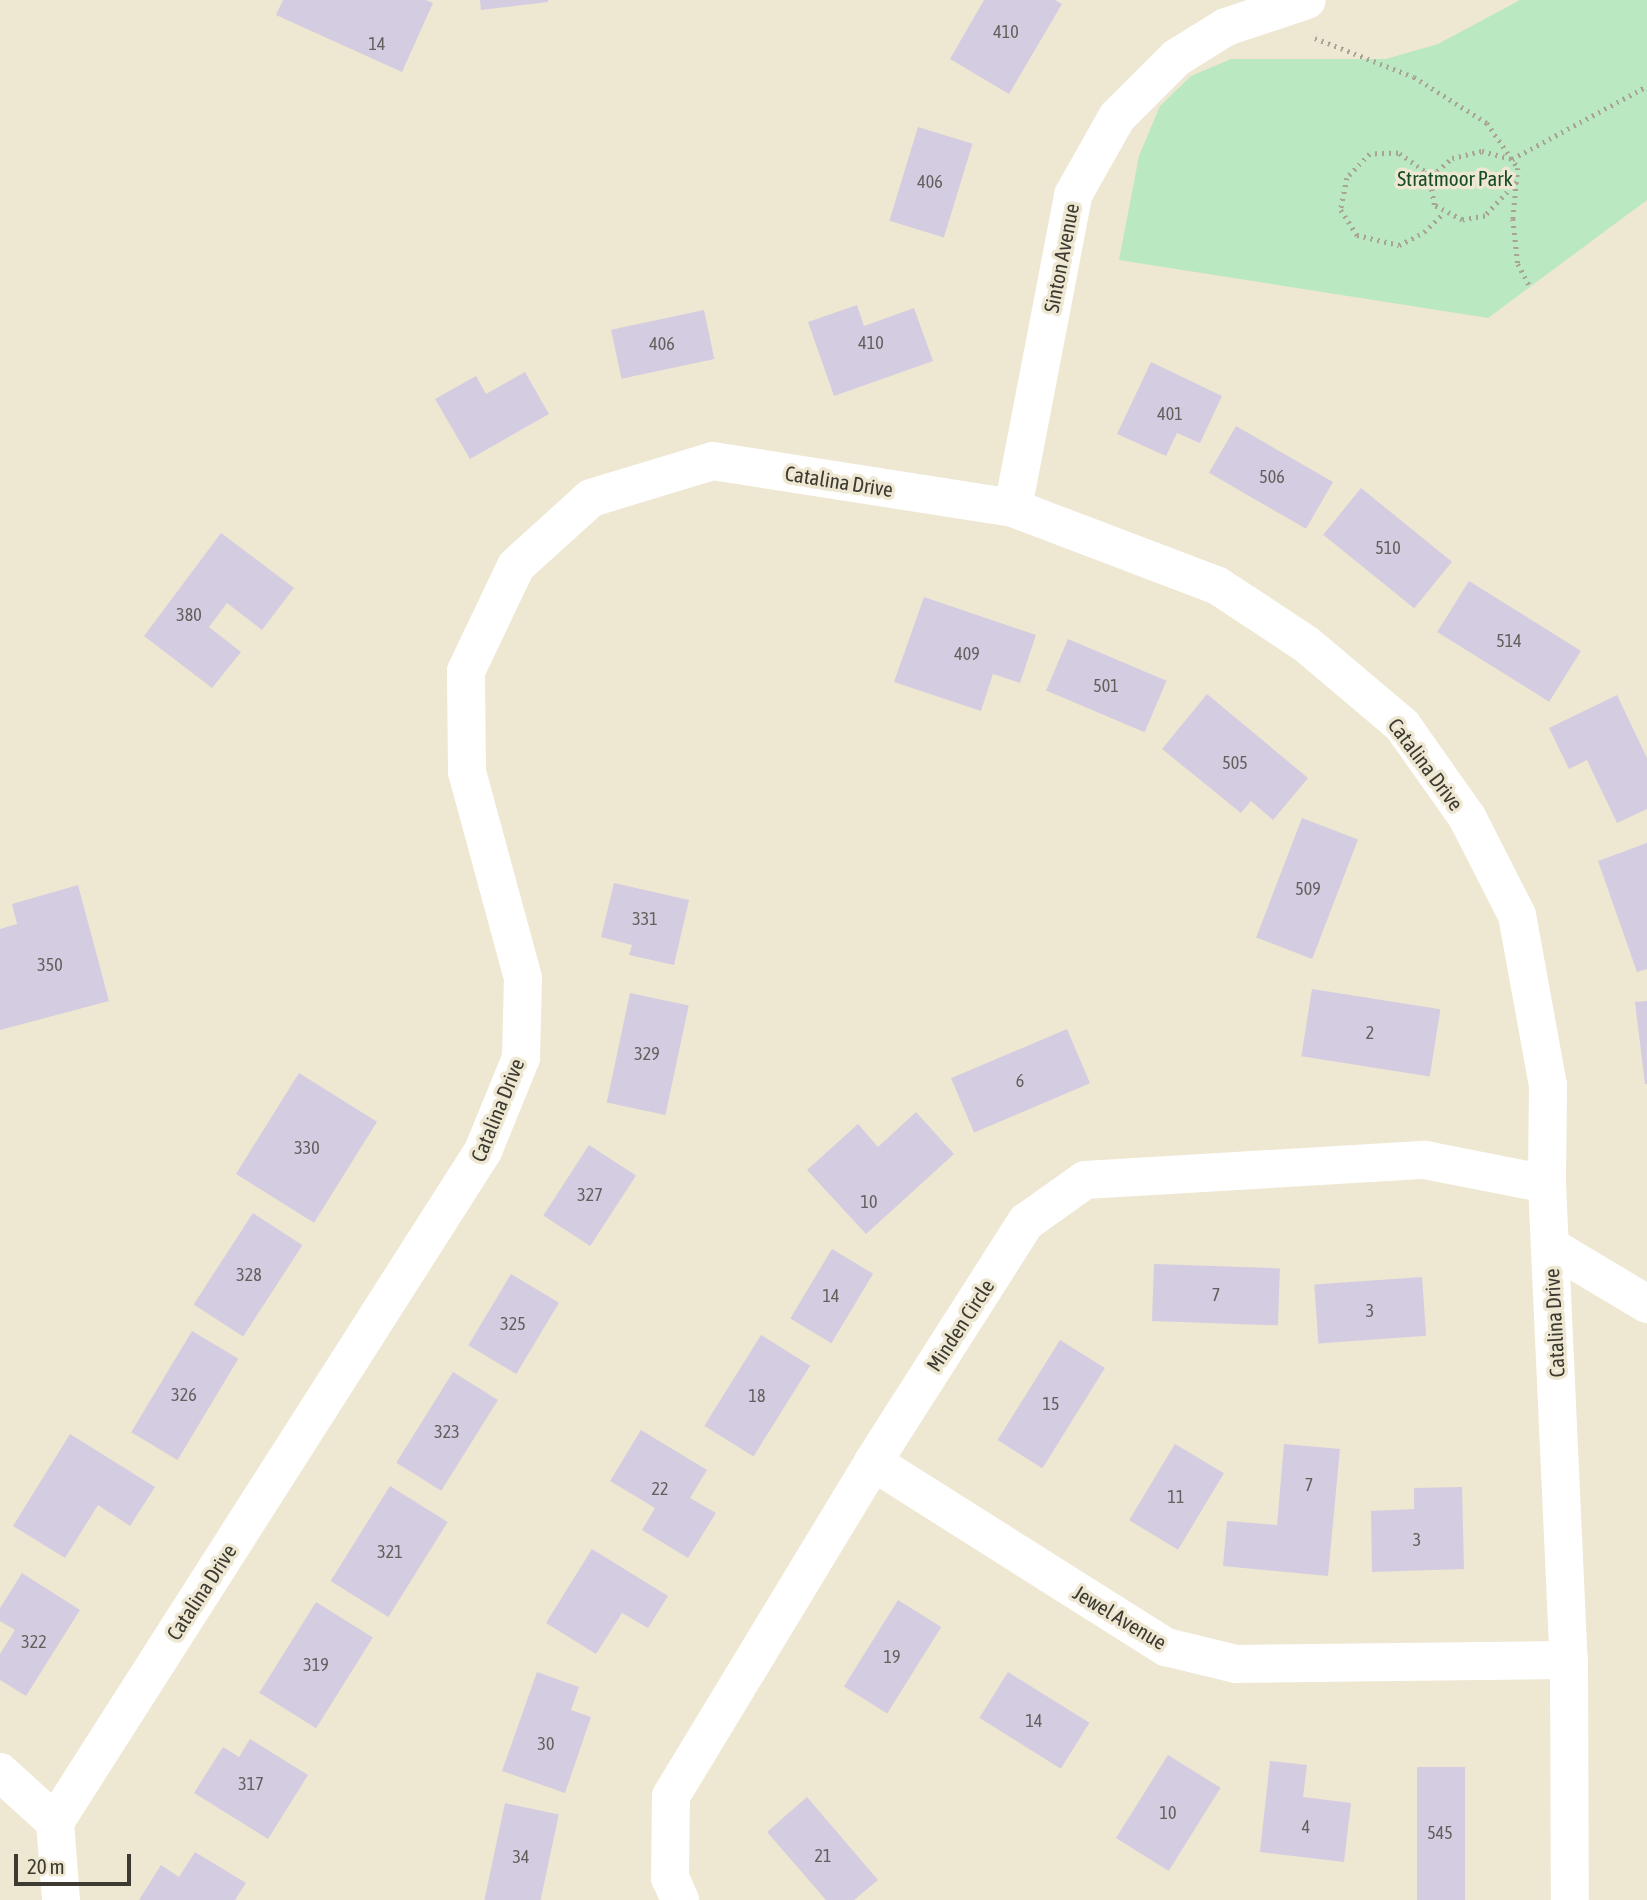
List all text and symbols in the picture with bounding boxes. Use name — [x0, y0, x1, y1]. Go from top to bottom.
house number: 410 — [993, 21, 1019, 43]
house number: 14 — [369, 33, 385, 55]
park label: Stratmoor Park — [1397, 165, 1513, 191]
house number: 406 — [917, 171, 943, 193]
street label: Sinton Avenue — [1038, 201, 1084, 315]
house number: 410 — [858, 332, 884, 354]
house number: 406 — [649, 333, 675, 355]
house number: 401 — [1157, 403, 1183, 425]
street label: Catalina Drive — [783, 460, 895, 502]
house number: 506 — [1259, 466, 1285, 488]
house number: 510 — [1375, 537, 1401, 559]
house number: 380 — [176, 604, 202, 626]
house number: 514 — [1496, 630, 1522, 652]
house number: 409 — [954, 643, 980, 665]
house number: 501 — [1093, 675, 1119, 697]
street label: Catalina Drive — [1383, 713, 1469, 815]
house number: 505 — [1222, 752, 1248, 774]
house number: 509 — [1295, 878, 1321, 900]
house number: 331 — [632, 908, 658, 930]
house number: 350 — [37, 954, 63, 976]
house number: 2 — [1366, 1022, 1374, 1044]
house number: 329 — [634, 1043, 660, 1065]
street label: Catalina Drive — [465, 1055, 529, 1165]
house number: 6 — [1016, 1070, 1024, 1092]
house number: 330 — [294, 1137, 320, 1159]
house number: 327 — [577, 1184, 603, 1206]
house number: 10 — [861, 1191, 877, 1213]
house number: 328 — [236, 1264, 262, 1286]
street label: Catalina Drive — [1539, 1268, 1569, 1378]
street label: Minden Circle — [921, 1274, 999, 1376]
house number: 7 — [1212, 1284, 1220, 1306]
house number: 14 — [823, 1285, 839, 1307]
house number: 3 — [1366, 1300, 1374, 1322]
house number: 325 — [500, 1313, 526, 1335]
house number: 326 — [171, 1384, 197, 1406]
house number: 18 — [749, 1385, 765, 1407]
house number: 15 — [1043, 1393, 1059, 1415]
house number: 323 — [434, 1421, 460, 1443]
house number: 7 — [1305, 1474, 1313, 1496]
house number: 22 — [652, 1478, 668, 1500]
house number: 11 — [1168, 1486, 1184, 1508]
house number: 3 — [1413, 1529, 1421, 1551]
street label: Catalina Drive — [161, 1539, 241, 1645]
house number: 321 — [377, 1541, 403, 1563]
street label: Jewel Avenue — [1069, 1579, 1171, 1655]
house number: 322 — [21, 1631, 47, 1653]
house number: 19 — [884, 1646, 900, 1668]
house number: 319 — [303, 1654, 329, 1676]
house number: 14 — [1026, 1710, 1042, 1732]
house number: 30 — [538, 1733, 554, 1755]
house number: 317 — [238, 1773, 264, 1795]
house number: 10 — [1160, 1802, 1176, 1824]
house number: 4 — [1302, 1816, 1310, 1838]
house number: 545 — [1427, 1822, 1453, 1844]
scale bar — [18, 1840, 135, 1884]
house number: 21 — [815, 1845, 831, 1867]
house number: 34 — [513, 1846, 529, 1868]
text: 20 m — [27, 1854, 65, 1878]

